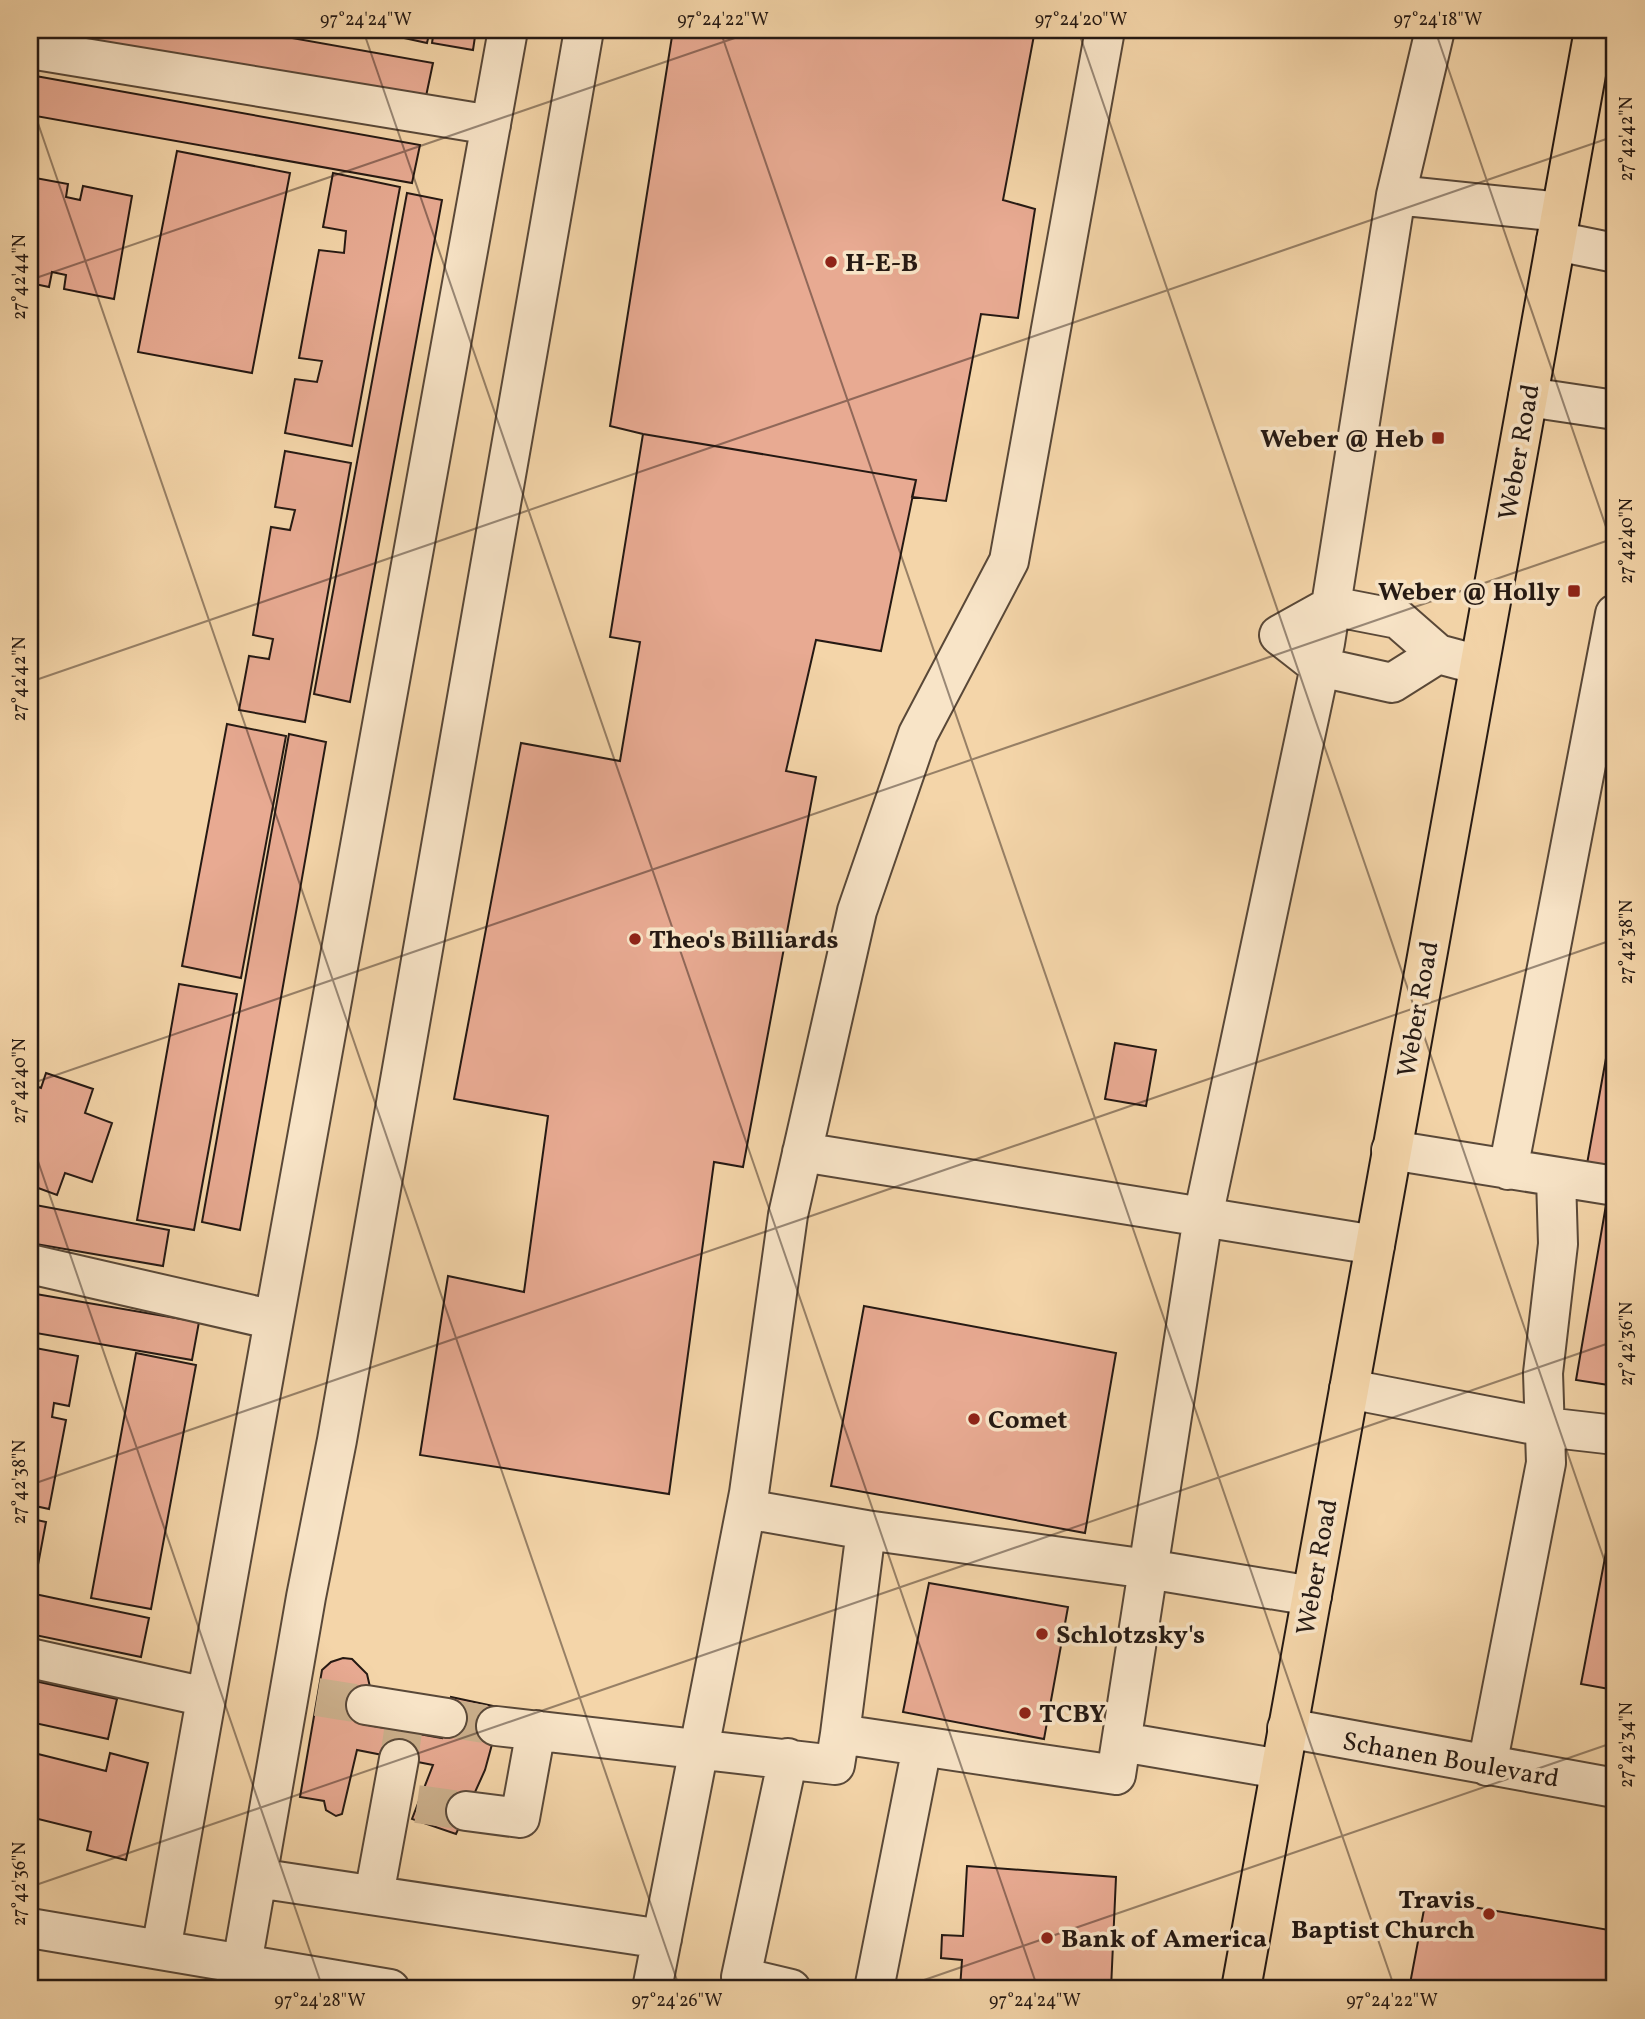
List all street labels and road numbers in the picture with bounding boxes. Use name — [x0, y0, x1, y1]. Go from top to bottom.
street label: Weber Road — [1490, 381, 1550, 523]
street label: Weber Road — [1389, 938, 1449, 1080]
street label: Weber Road — [1288, 1496, 1348, 1638]
street label: Schanen Boulevard — [1340, 1724, 1562, 1798]

